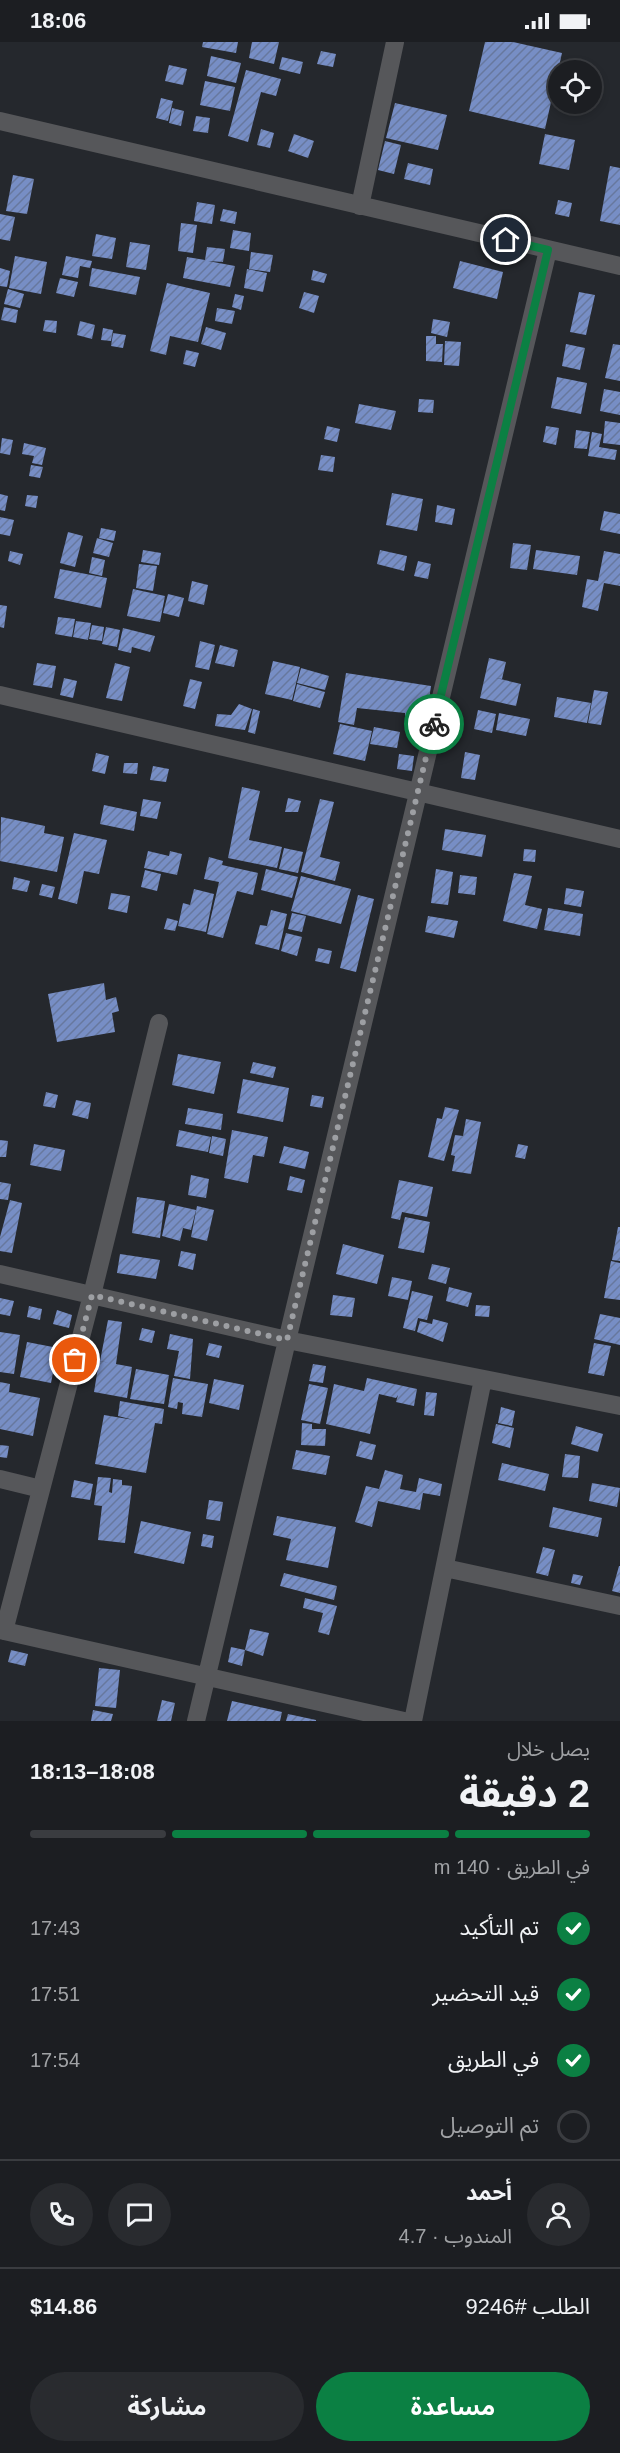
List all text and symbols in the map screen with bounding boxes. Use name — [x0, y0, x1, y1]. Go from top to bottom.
text: 18:06 — [30, 8, 86, 33]
map controls — [548, 60, 602, 114]
button: locate — [548, 60, 602, 114]
pin — [480, 214, 531, 265]
icon: home — [489, 223, 522, 256]
courier — [404, 694, 464, 754]
icon: bike — [418, 708, 451, 741]
pin — [49, 1334, 100, 1385]
icon: bag — [58, 1343, 91, 1376]
text: يصل خلال — [507, 1738, 590, 1760]
text: 18:08–18:13 — [30, 1759, 155, 1784]
text: 2 دقيقة — [459, 1772, 590, 1815]
text: في الطريق · 140 m — [434, 1856, 590, 1878]
icon: check — [557, 1912, 590, 1945]
text: تم التأكيد — [459, 1915, 539, 1940]
text: 17:43 — [30, 1917, 80, 1939]
icon: check — [557, 1978, 590, 2011]
text: قيد التحضير — [432, 1981, 539, 2006]
text: 17:51 — [30, 1983, 80, 2005]
icon: check — [557, 2044, 590, 2077]
text: في الطريق — [448, 2047, 539, 2072]
text: 17:54 — [30, 2049, 80, 2071]
text: تم التوصيل — [440, 2113, 539, 2138]
text: أحمد — [466, 2180, 512, 2205]
button: phone — [30, 2183, 93, 2246]
button: chat — [108, 2183, 171, 2246]
button: person — [527, 2183, 590, 2246]
text: المندوب · 4.7 — [399, 2225, 512, 2247]
text: $14.86 — [30, 2294, 97, 2319]
text: الطلب #9246 — [465, 2294, 590, 2319]
button: مشاركة — [30, 2372, 304, 2441]
button: مساعدة — [316, 2372, 590, 2441]

